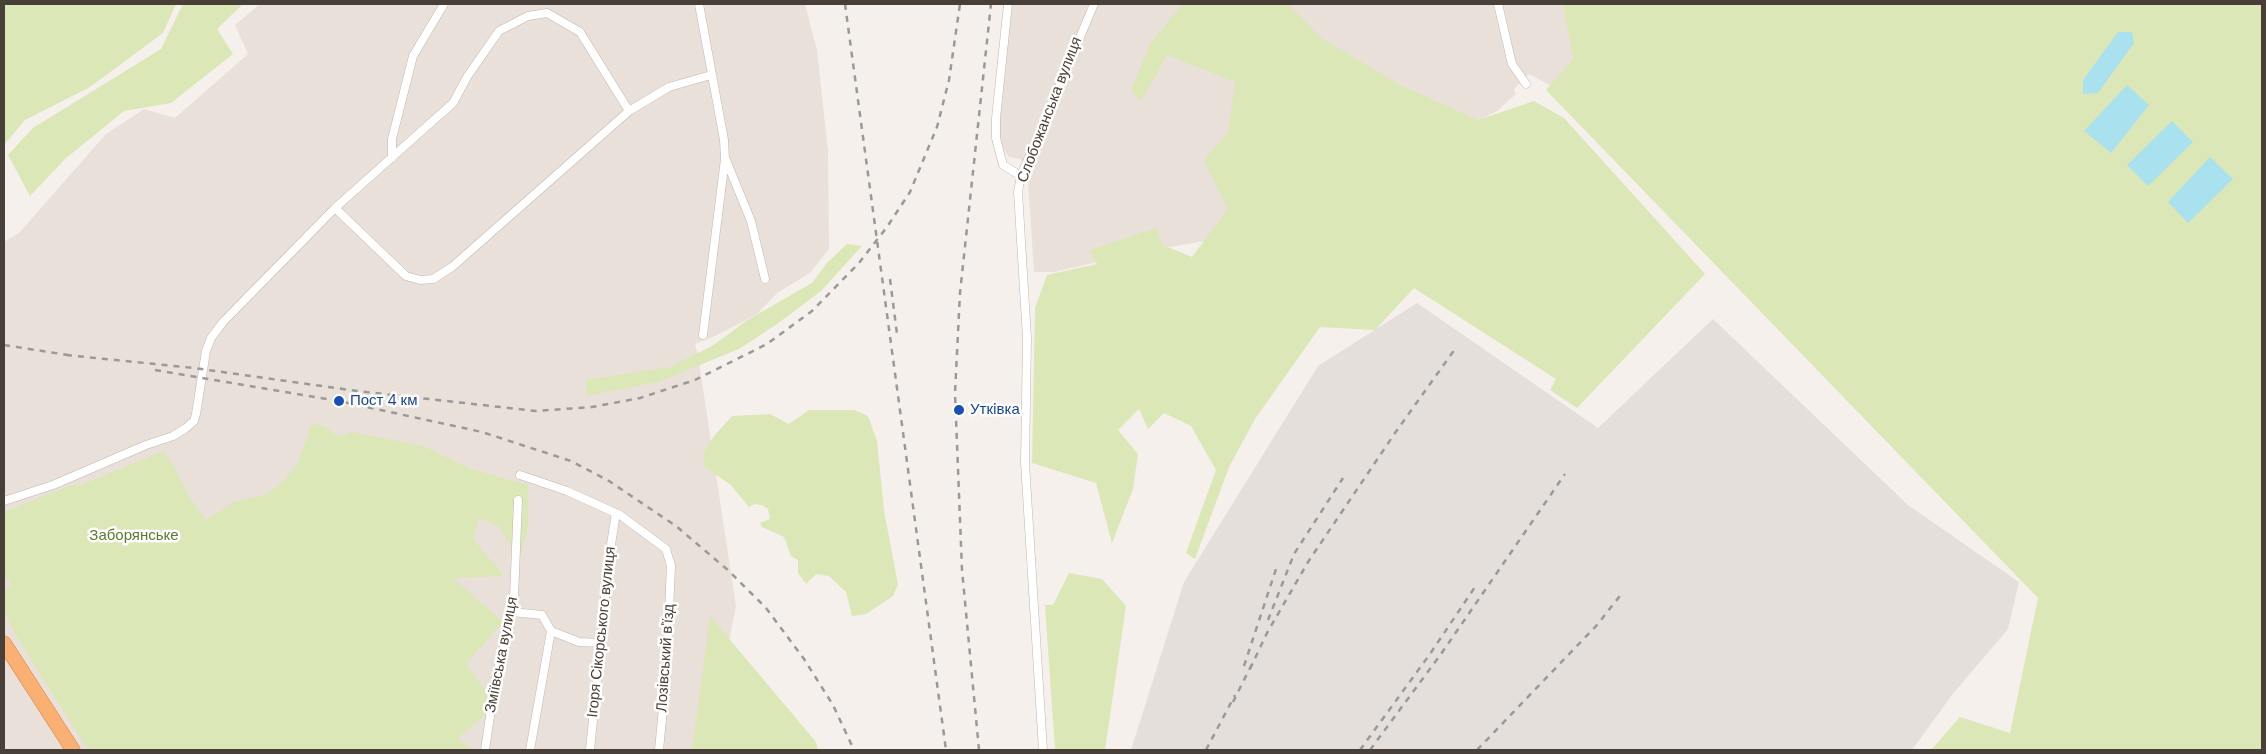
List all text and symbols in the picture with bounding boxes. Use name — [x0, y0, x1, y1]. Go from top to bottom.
street label: Слобожанська вулиця — [1014, 35, 1086, 185]
place label: Пост 4 км — [350, 392, 417, 410]
marker: Пост 4 км — [332, 394, 346, 408]
place label: Уткiвка — [970, 401, 1020, 419]
marker: Уткiвка — [952, 403, 966, 417]
park label: Заборянське — [89, 527, 179, 545]
street label: Ігоря Сікорського вулиця — [584, 546, 620, 718]
street label: Зміївська вулиця — [482, 595, 522, 715]
street label: Лозівський в'їзд — [653, 603, 679, 713]

